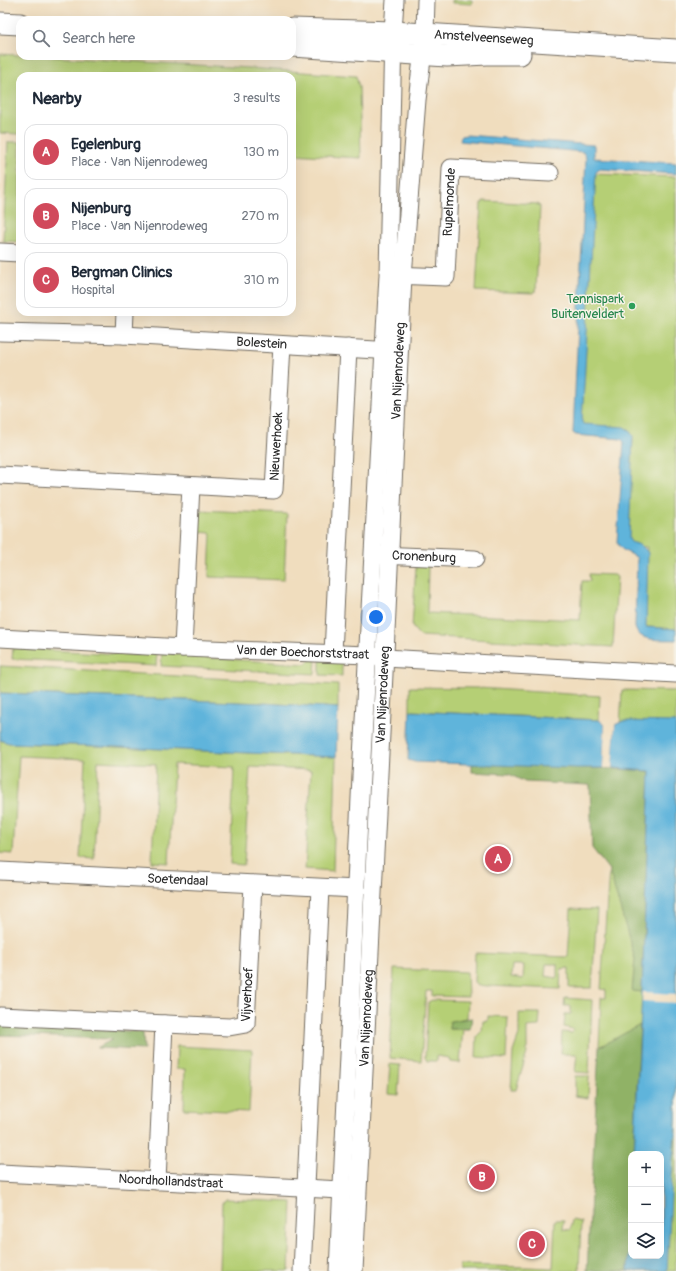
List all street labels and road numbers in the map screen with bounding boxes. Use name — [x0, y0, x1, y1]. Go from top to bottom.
street label: Amstelveenseweg — [434, 27, 534, 49]
street label: Rupelmonde — [440, 167, 459, 237]
street label: Van Nijenrodeweg — [388, 322, 409, 420]
street label: Bolestein — [236, 334, 288, 353]
street label: Nieuwerhoek — [267, 411, 286, 481]
street label: Cronenburg — [392, 548, 457, 566]
street label: Van der Boechorststraat — [236, 642, 370, 663]
street label: Van Nijenrodeweg — [373, 645, 393, 744]
street label: Soetendaal — [147, 870, 209, 890]
street label: Vijverhoef — [238, 966, 257, 1022]
street label: Van Nijenrodeweg — [356, 969, 377, 1067]
street label: Noordhollandstraat — [118, 1171, 224, 1192]

